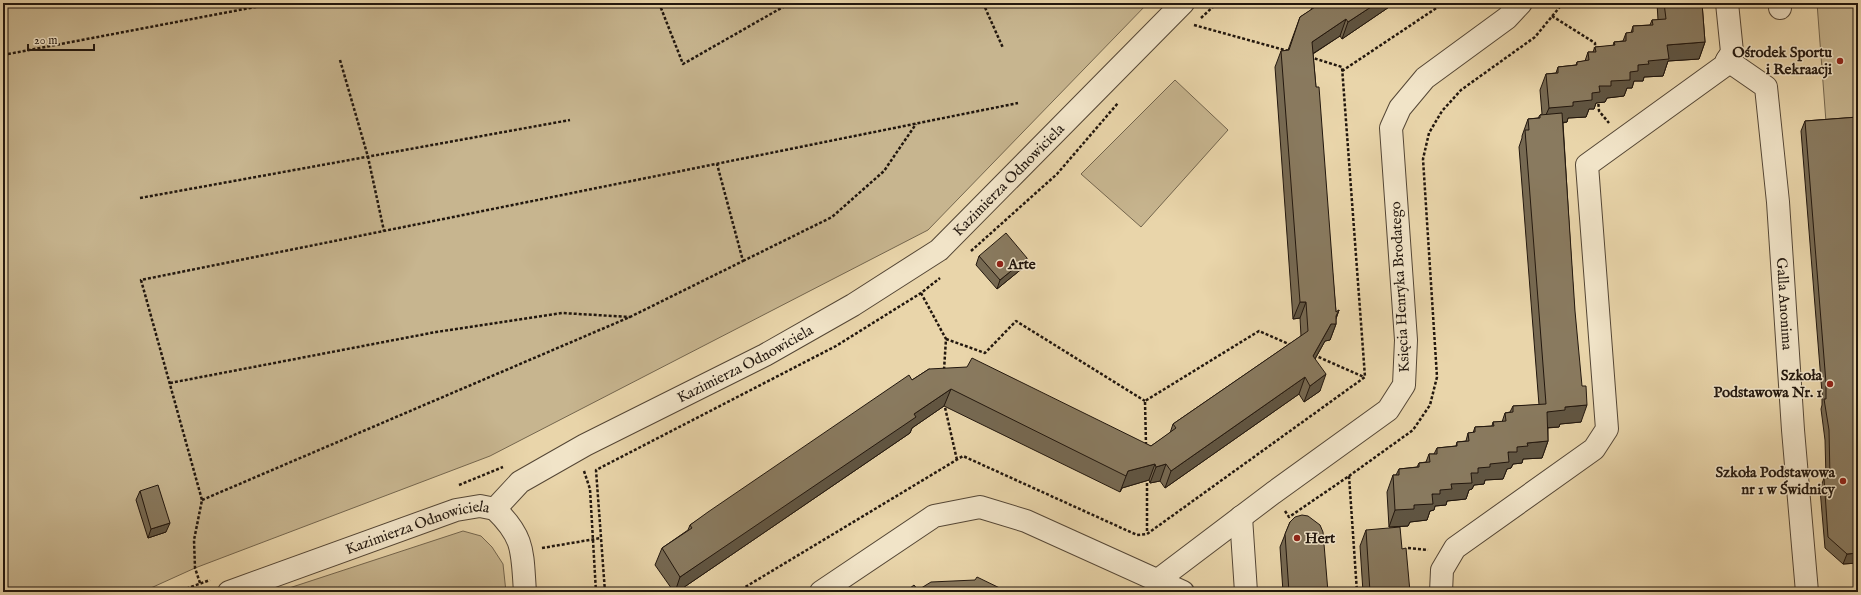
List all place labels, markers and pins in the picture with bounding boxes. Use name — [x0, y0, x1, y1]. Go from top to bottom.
place label: Ośrodek Sportu i Rekraacji — [1732, 43, 1832, 79]
marker: Ośrodek Sportu i Rekraacji — [1835, 56, 1845, 66]
place label: Arte — [1007, 255, 1036, 274]
marker: Arte — [995, 259, 1005, 269]
place label: Szkoła Podstawowa Nr. 1 — [1714, 366, 1823, 402]
marker: Szkoła Podstawowa Nr. 1 — [1825, 379, 1835, 389]
place label: Szkoła Podstawowa nr 1 w Świdnicy — [1715, 463, 1836, 499]
marker: Szkoła Podstawowa nr 1 w Świdnicy — [1838, 476, 1848, 486]
place label: Hert — [1305, 529, 1336, 548]
marker: Hert — [1292, 533, 1302, 543]

